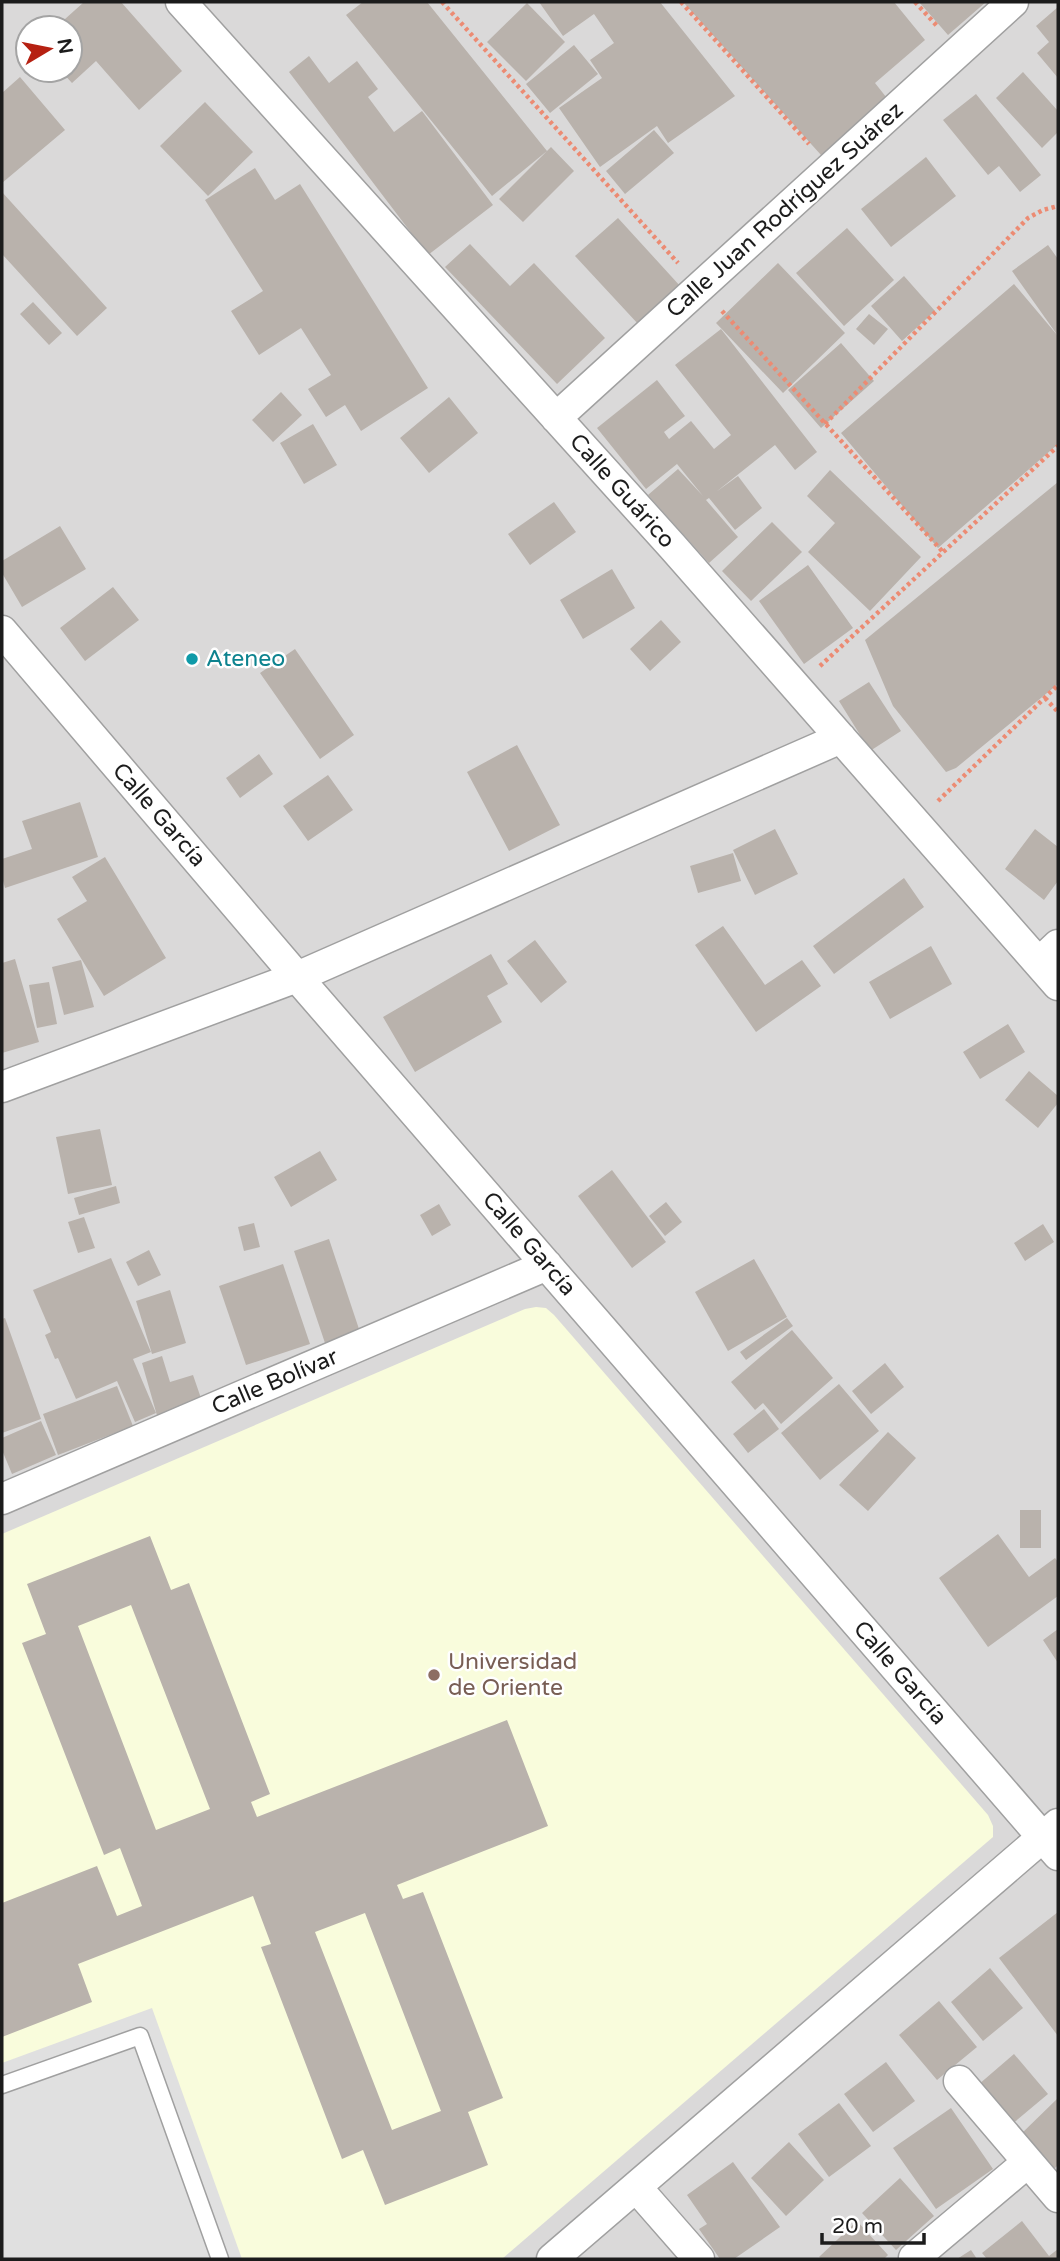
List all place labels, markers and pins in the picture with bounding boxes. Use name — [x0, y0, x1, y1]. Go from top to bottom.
place label: Ateneo — [206, 645, 285, 673]
marker: Ateneo — [184, 651, 200, 667]
place label: Universidad de Oriente — [448, 1648, 577, 1702]
marker: Universidad de Oriente — [426, 1667, 442, 1683]

